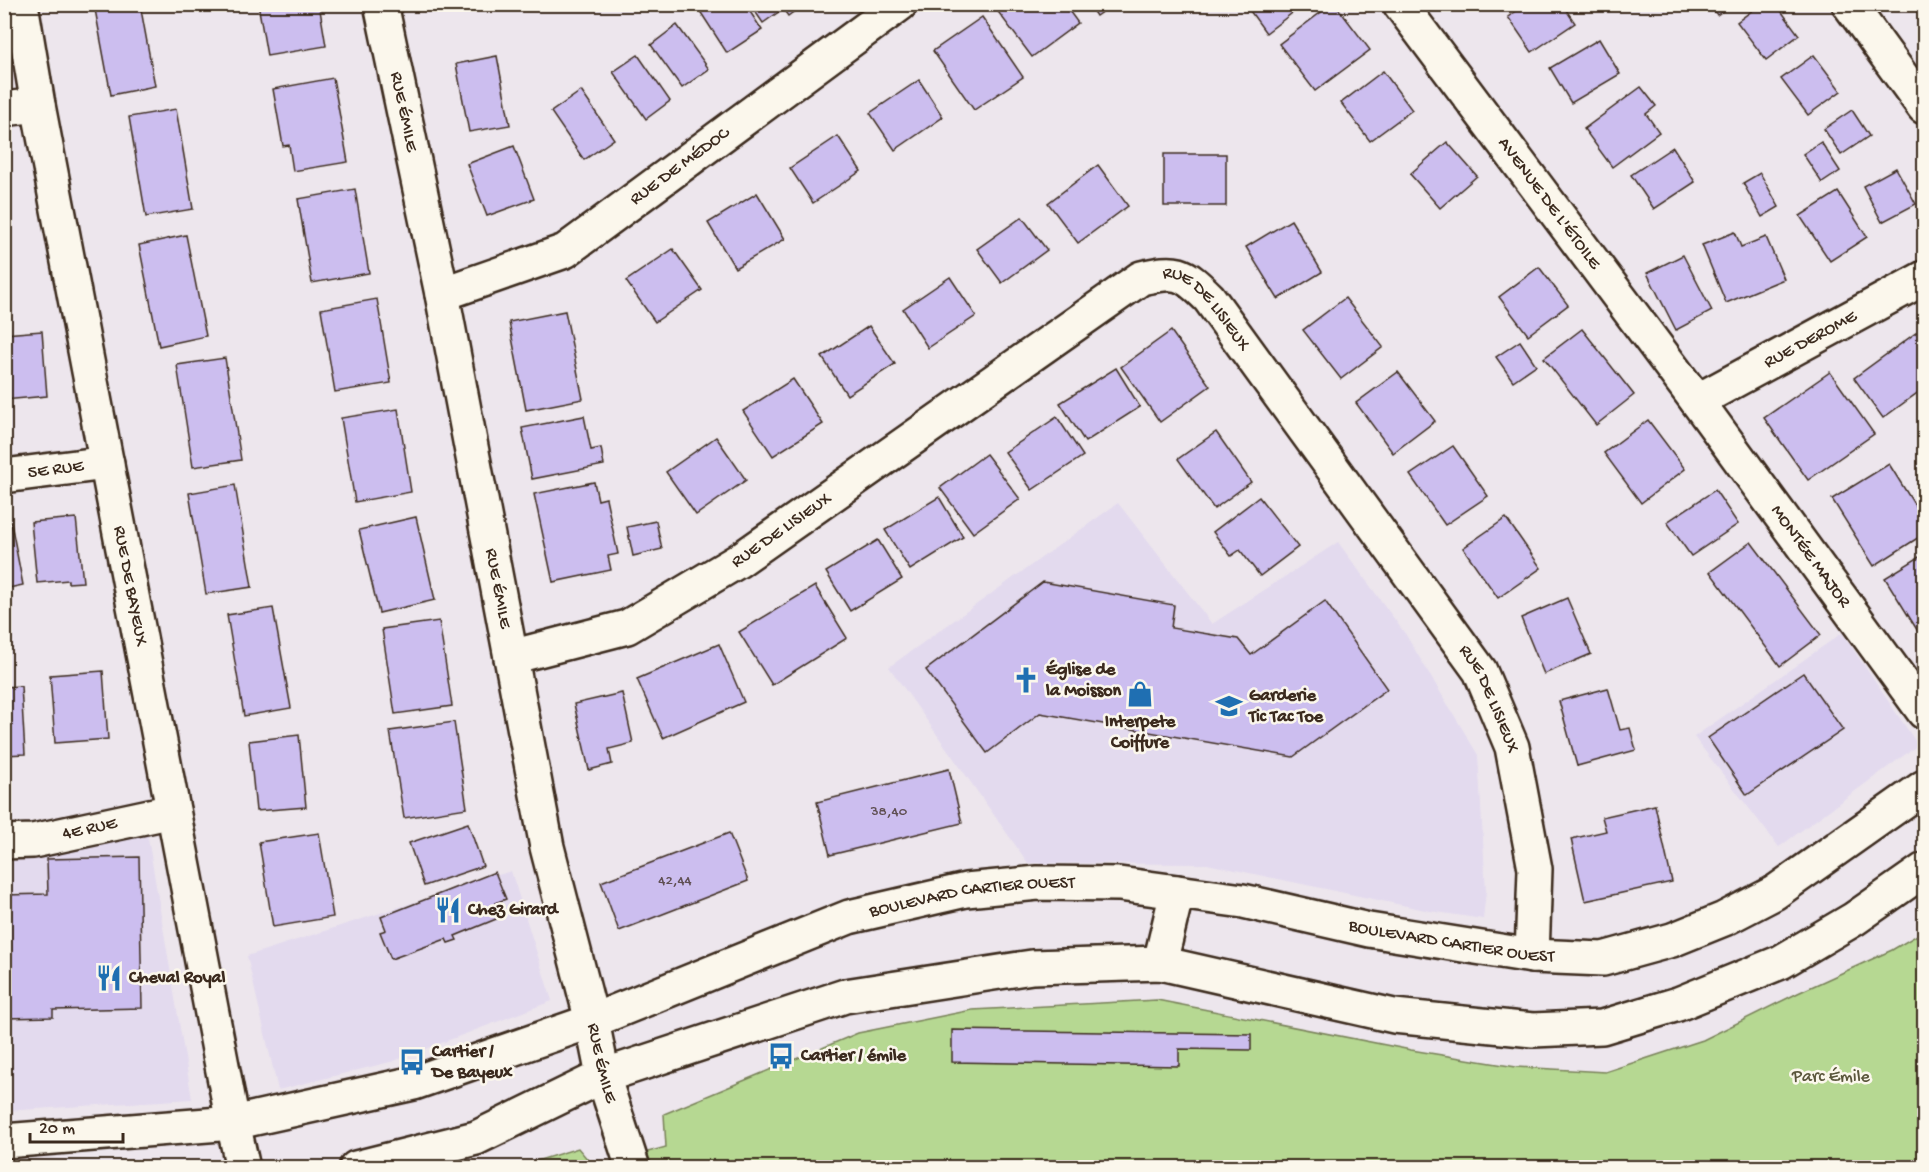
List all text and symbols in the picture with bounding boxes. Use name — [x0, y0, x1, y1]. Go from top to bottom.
street label: RUE ÉMILE — [385, 70, 422, 154]
street label: RUE DE MÉDOC — [626, 122, 735, 210]
street label: AVENUE DE L'ÉTOILE — [1493, 133, 1606, 274]
street label: RUE DE LISIEUX — [1162, 263, 1255, 356]
street label: RUE DEROME — [1760, 306, 1861, 373]
street label: 5E RUE — [26, 455, 85, 483]
street label: RUE DE LISIEUX — [728, 487, 837, 573]
street label: MONTÉE MAJOR — [1766, 501, 1855, 612]
street label: RUE DE BAYEUX — [108, 524, 152, 649]
street label: RUE ÉMILE — [480, 547, 516, 631]
street label: RUE DE LISIEUX — [1454, 641, 1524, 755]
place label: Église de la Moisson — [1045, 659, 1122, 702]
church icon: Église de la Moisson — [1011, 665, 1041, 695]
shop icon: Interpete Coiffure — [1125, 679, 1155, 709]
place label: Garderie Tic Tac Toe — [1247, 686, 1324, 728]
school or university icon: Garderie Tic Tac Toe — [1214, 691, 1244, 721]
place label: Interpete Coiffure — [1105, 712, 1176, 754]
house number: 38,40 — [870, 803, 908, 821]
street label: 4E RUE — [61, 813, 120, 845]
house number: 42,44 — [658, 872, 692, 890]
street label: BOULEVARD CARTIER OUEST — [866, 872, 1076, 923]
restaurant icon: Chez Girard — [433, 895, 463, 925]
place label: Chez Girard — [467, 900, 560, 921]
street label: BOULEVARD CARTIER OUEST — [1345, 915, 1556, 967]
restaurant icon: Cheval Royal — [94, 963, 124, 993]
place label: Cheval Royal — [128, 968, 225, 989]
street label: RUE ÉMILE — [582, 1021, 622, 1106]
bus stop icon: Cartier / émile — [766, 1041, 796, 1071]
place label: Cartier / De Bayeux — [430, 1042, 513, 1084]
place label: Cartier / émile — [800, 1046, 907, 1067]
bus stop icon: Cartier / De Bayeux — [397, 1047, 427, 1077]
park label: Parc Émile — [1791, 1067, 1871, 1088]
scale bar — [30, 1106, 123, 1144]
text: 20 m — [39, 1119, 75, 1140]

